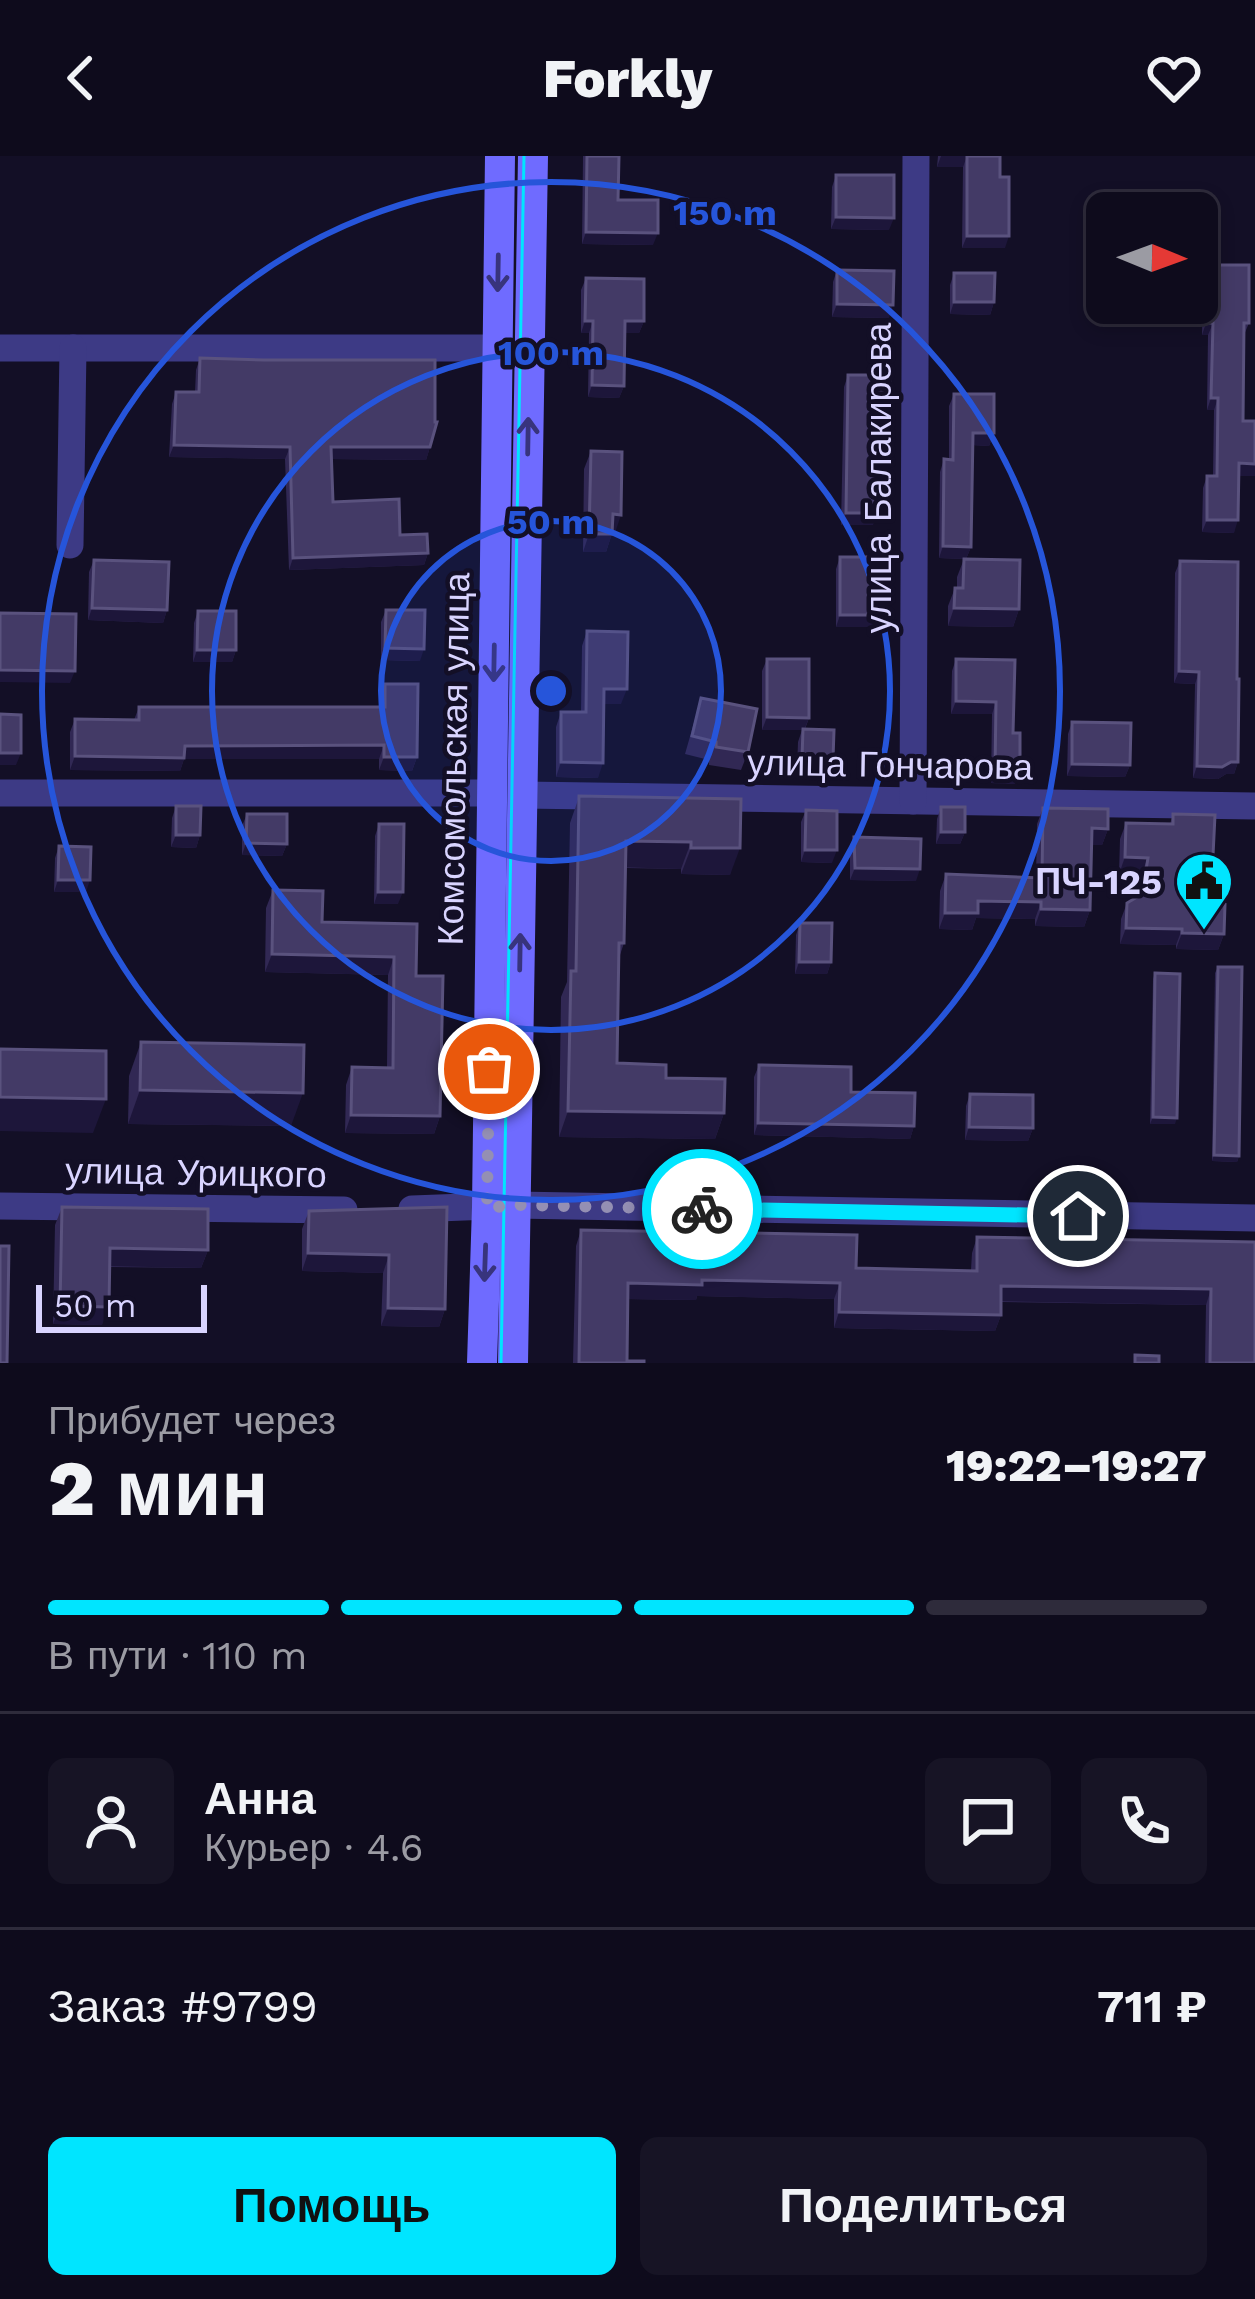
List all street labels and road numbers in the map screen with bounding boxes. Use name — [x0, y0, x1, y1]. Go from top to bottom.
street label: улица Балакирева — [858, 322, 900, 633]
street label: Комсомольская улица — [430, 571, 478, 946]
street label: улица Гончарова — [747, 742, 1034, 789]
street label: улица Урицкого — [65, 1150, 327, 1196]

